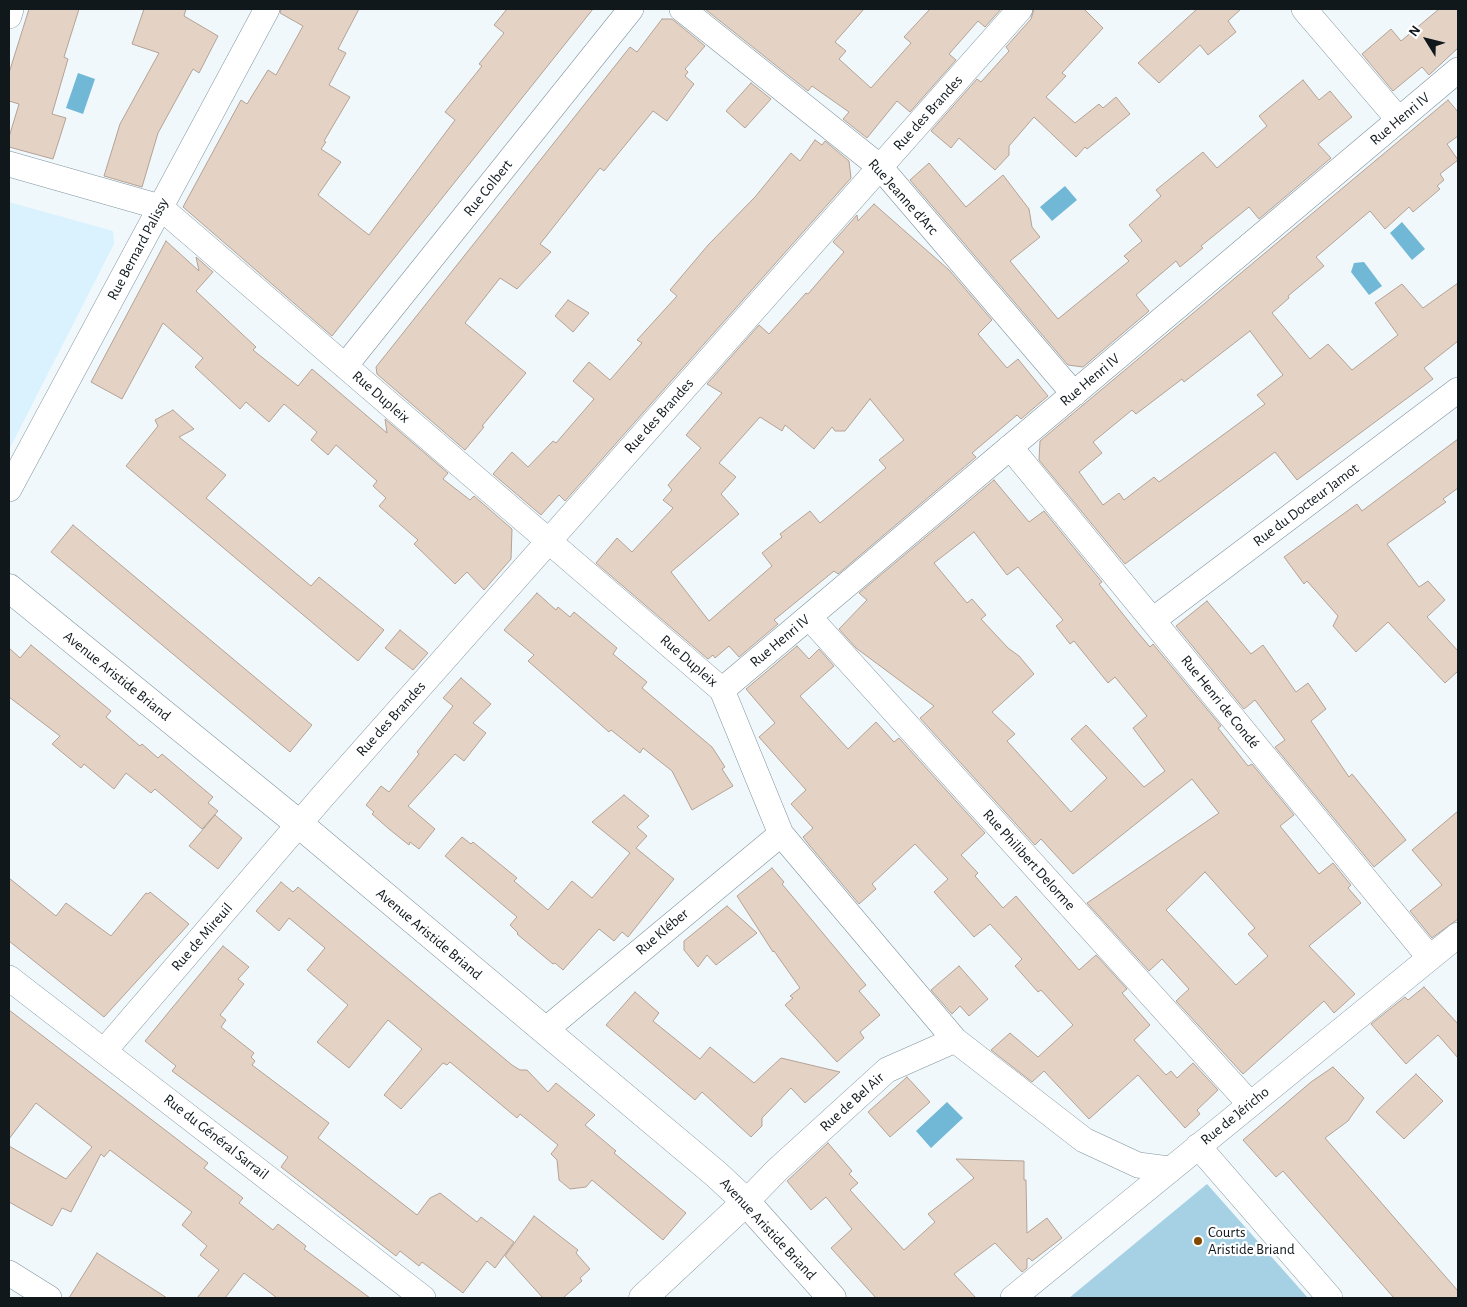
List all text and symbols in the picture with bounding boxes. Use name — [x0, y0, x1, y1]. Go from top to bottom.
north arrow — [1402, 15, 1452, 65]
text: N — [1406, 23, 1423, 39]
street label: Rue des Brandes — [889, 72, 967, 154]
street label: Rue Henri IV — [1366, 89, 1434, 149]
street label: Rue Jeanne d'Arc — [864, 155, 942, 239]
street label: Rue Colbert — [460, 156, 516, 220]
street label: Rue Bernard Palissy — [103, 195, 173, 303]
street label: Rue Henri IV — [1056, 350, 1124, 410]
street label: Rue Dupleix — [348, 367, 414, 427]
street label: Rue des Brandes — [620, 375, 698, 457]
street label: Rue du Docteur Jamot — [1250, 459, 1362, 551]
street label: Rue Henri IV — [746, 611, 814, 671]
street label: Avenue Aristide Briand — [60, 627, 174, 725]
street label: Rue Dupleix — [656, 631, 722, 691]
street label: Rue Henri de Condé — [1177, 652, 1263, 752]
street label: Rue des Brandes — [352, 678, 430, 760]
street label: Rue Philibert Delorme — [979, 806, 1079, 914]
street label: Avenue Aristide Briand — [372, 884, 486, 984]
street label: Rue de Mireuil — [168, 899, 236, 975]
street label: Rue Kléber — [632, 905, 692, 959]
street label: Rue de Bel Air — [816, 1068, 888, 1136]
street label: Rue de Jéricho — [1197, 1083, 1273, 1149]
street label: Rue du Général Sarrail — [160, 1090, 272, 1184]
street label: Avenue Aristide Briand — [716, 1174, 820, 1284]
place label: Courts Aristide Briand — [1208, 1223, 1295, 1258]
marker: Courts Aristide Briand — [1192, 1235, 1204, 1247]

